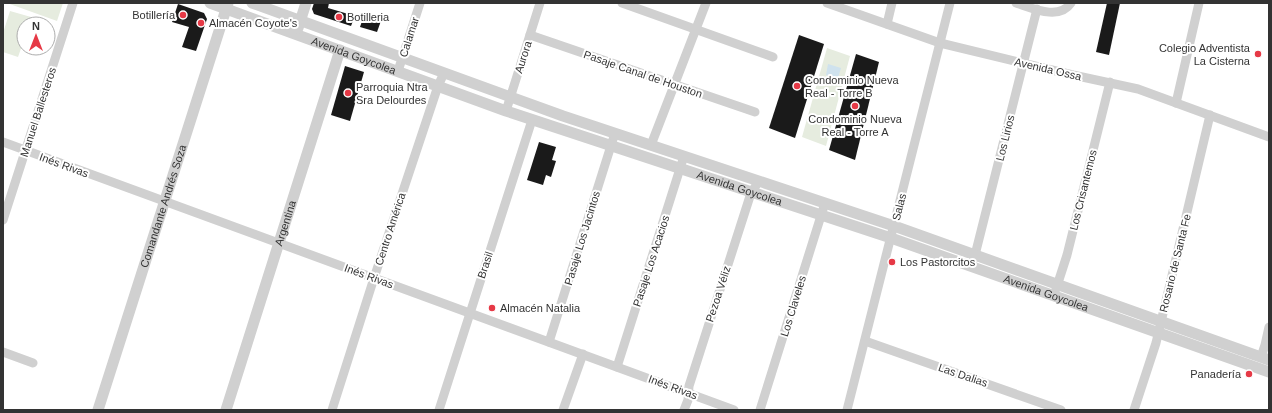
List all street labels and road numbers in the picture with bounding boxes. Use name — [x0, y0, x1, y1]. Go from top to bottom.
street label: Calamar — [397, 15, 421, 59]
street label: Avenida Goycolea — [310, 35, 398, 77]
street label: Aurora — [512, 39, 534, 75]
street label: Pasaje Canal de Houston — [582, 48, 704, 100]
street label: Avenida Ossa — [1013, 55, 1083, 83]
street label: Manuel Ballesteros — [18, 65, 58, 158]
street label: Los Lirios — [993, 113, 1017, 162]
street label: Comandante Andrés Soza — [138, 142, 189, 269]
street label: Los Crisantemos — [1067, 148, 1099, 231]
street label: Inés Rivas — [38, 151, 91, 180]
street label: Avenida Goycolea — [695, 168, 785, 208]
street label: Pasaje Los Jacintos — [562, 189, 602, 287]
street label: Centro América — [373, 190, 408, 267]
street label: Salas — [890, 192, 908, 222]
street label: Argentina — [272, 198, 298, 247]
street label: Pasaje Los Acacios — [631, 213, 672, 308]
street label: Rosario de Santa Fe — [1157, 213, 1193, 313]
street label: Brasil — [475, 250, 495, 280]
street label: Inés Rivas — [343, 262, 396, 291]
street label: Pezoa Véliz — [703, 265, 733, 323]
street label: Avenida Goycolea — [1002, 272, 1091, 314]
street label: Los Claveles — [778, 274, 808, 338]
street label: Las Dalias — [937, 361, 990, 389]
street label: Inés Rivas — [647, 373, 700, 402]

